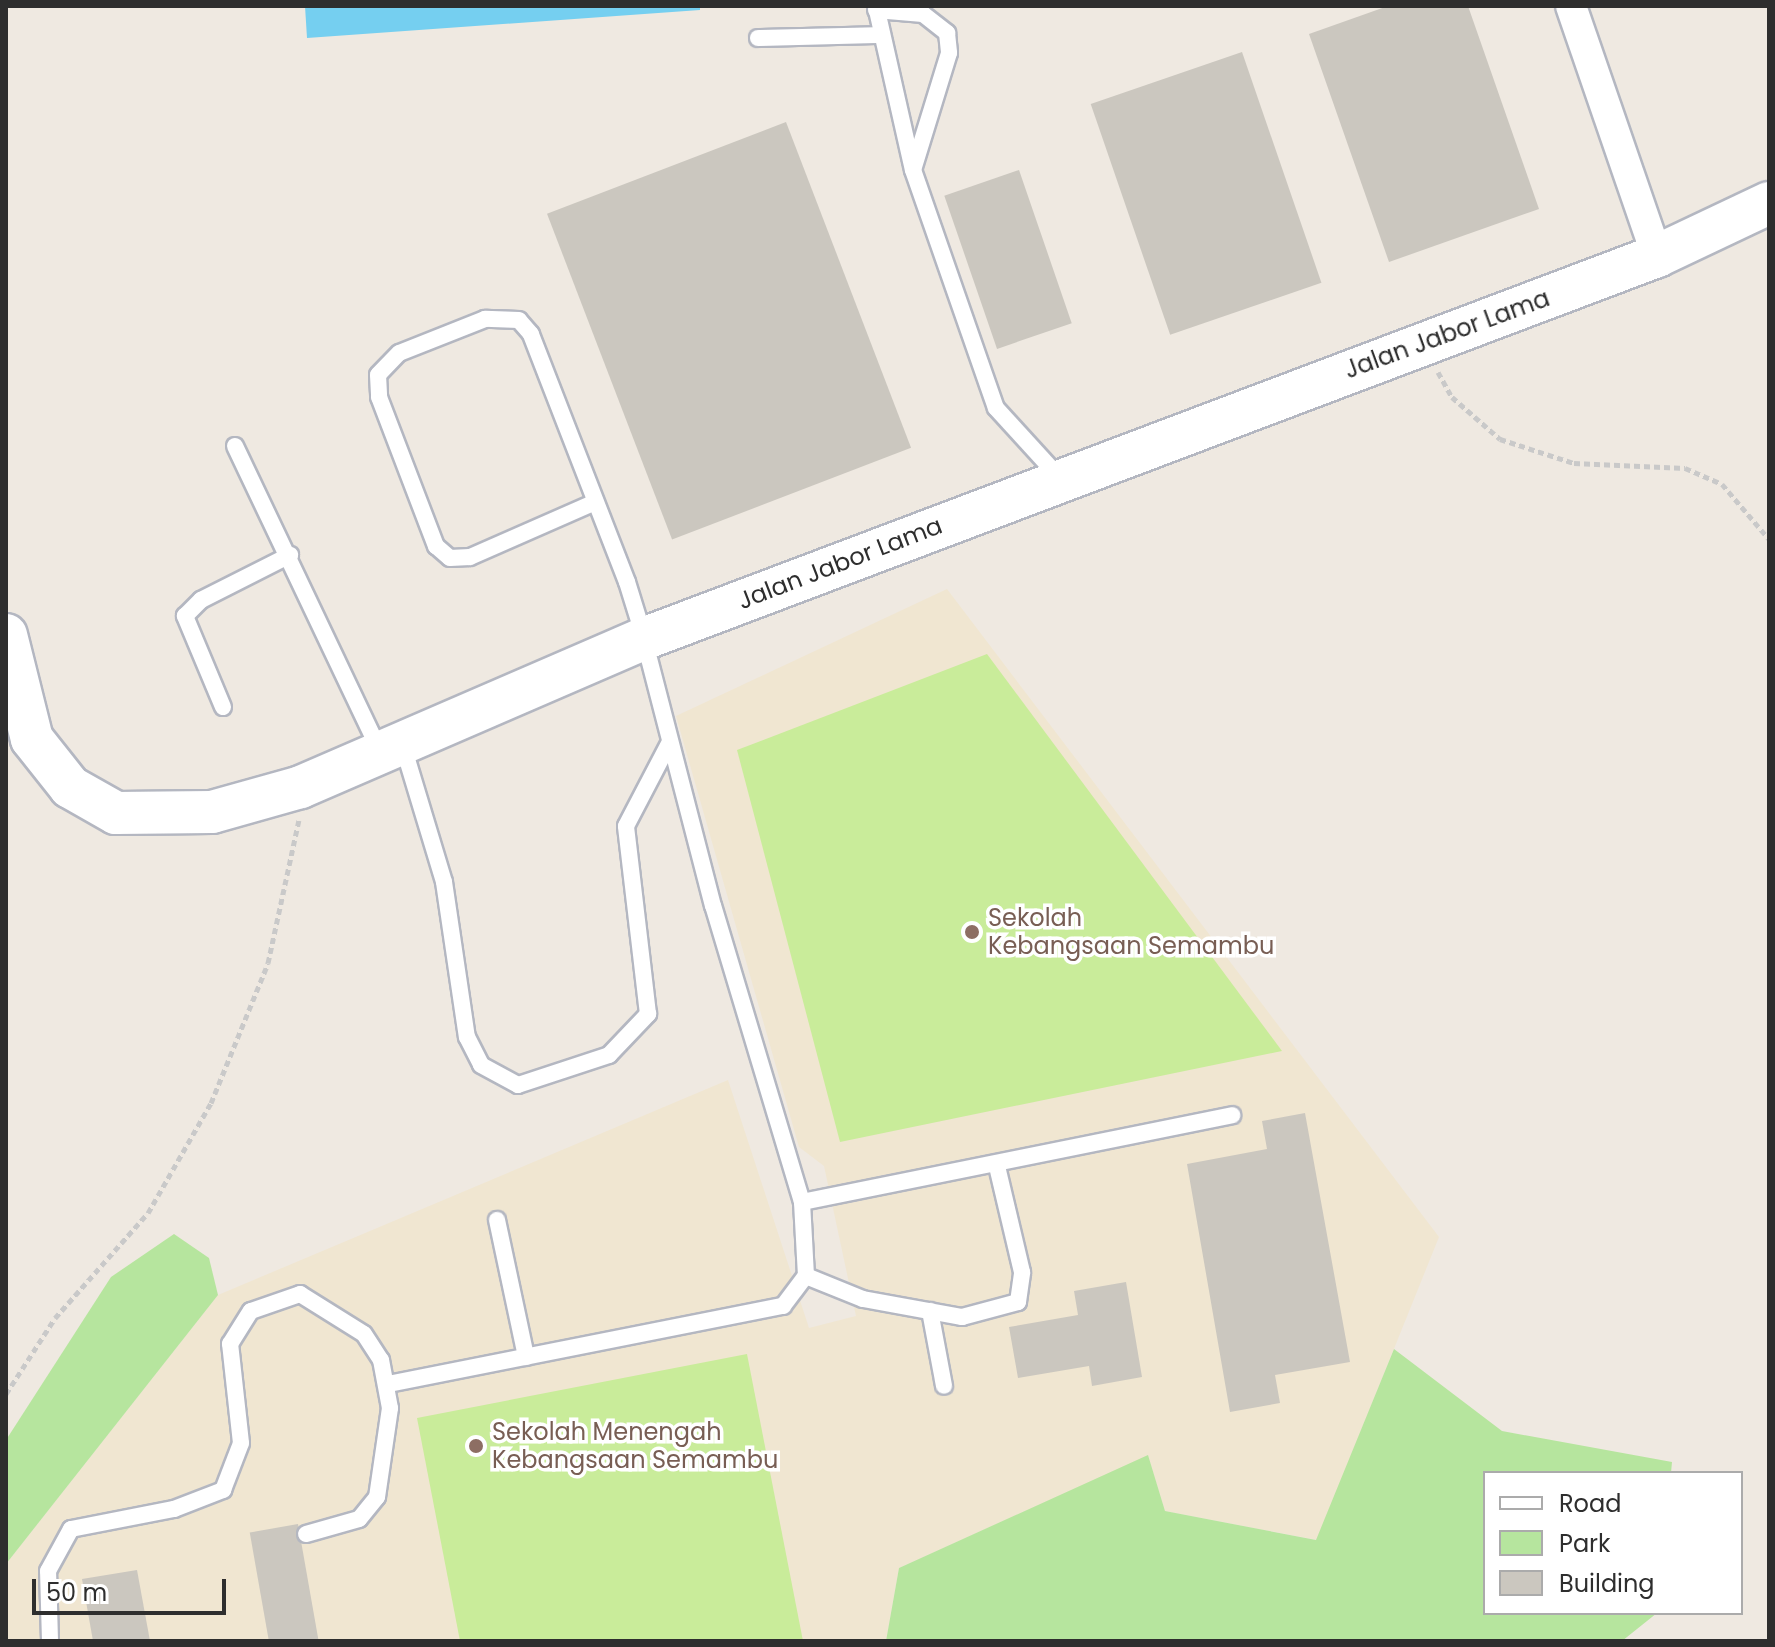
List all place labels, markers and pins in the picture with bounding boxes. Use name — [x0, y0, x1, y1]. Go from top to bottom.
place label: Sekolah Kebangsaan Semambu — [988, 904, 1274, 960]
marker: Sekolah Kebangsaan Semambu — [963, 923, 981, 941]
place label: Sekolah Menengah Kebangsaan Semambu — [492, 1418, 778, 1474]
marker: Sekolah Menengah Kebangsaan Semambu — [467, 1437, 485, 1455]

